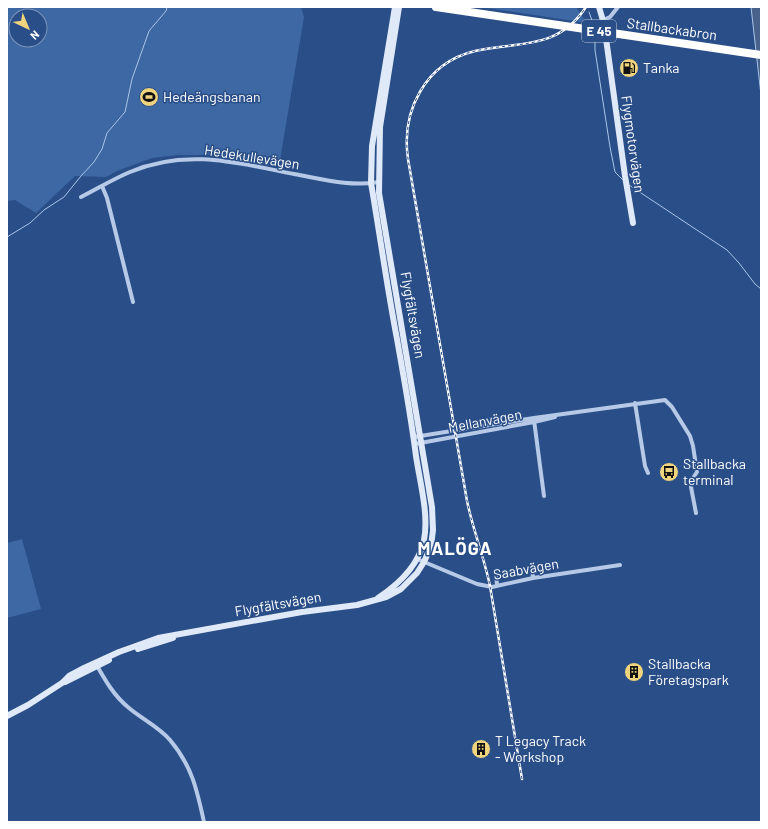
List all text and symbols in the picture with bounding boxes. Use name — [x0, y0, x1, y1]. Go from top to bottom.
north arrow — [8, 8, 48, 48]
street label: Stallbackabron — [626, 14, 718, 43]
road number: E 45 — [582, 20, 616, 42]
text: N — [28, 28, 42, 43]
fuel station icon: Tanka — [618, 57, 640, 79]
place label: Tanka — [643, 59, 679, 76]
sports icon: Hedeängsbanan — [138, 86, 160, 108]
place label: Hedeängsbanan — [163, 88, 261, 105]
street label: Flygmotorvägen — [618, 94, 649, 194]
street label: Hedekullevägen — [203, 141, 301, 172]
street label: Flygfältsvägen — [398, 270, 429, 359]
street label: Mellanvägen — [447, 405, 523, 436]
place label: Stallbacka terminal — [683, 455, 746, 488]
bus stop icon: Stallbacka terminal — [658, 461, 680, 483]
district label: MALÖGA — [417, 537, 493, 559]
street label: Saabvägen — [492, 554, 560, 583]
street label: Flygfältsvägen — [233, 588, 322, 619]
place label: Stallbacka Företagspark — [648, 655, 729, 688]
building icon: Stallbacka Företagspark — [623, 661, 645, 683]
place label: T Legacy Track - Workshop — [495, 732, 586, 765]
building icon: T Legacy Track - Workshop — [470, 738, 492, 760]

